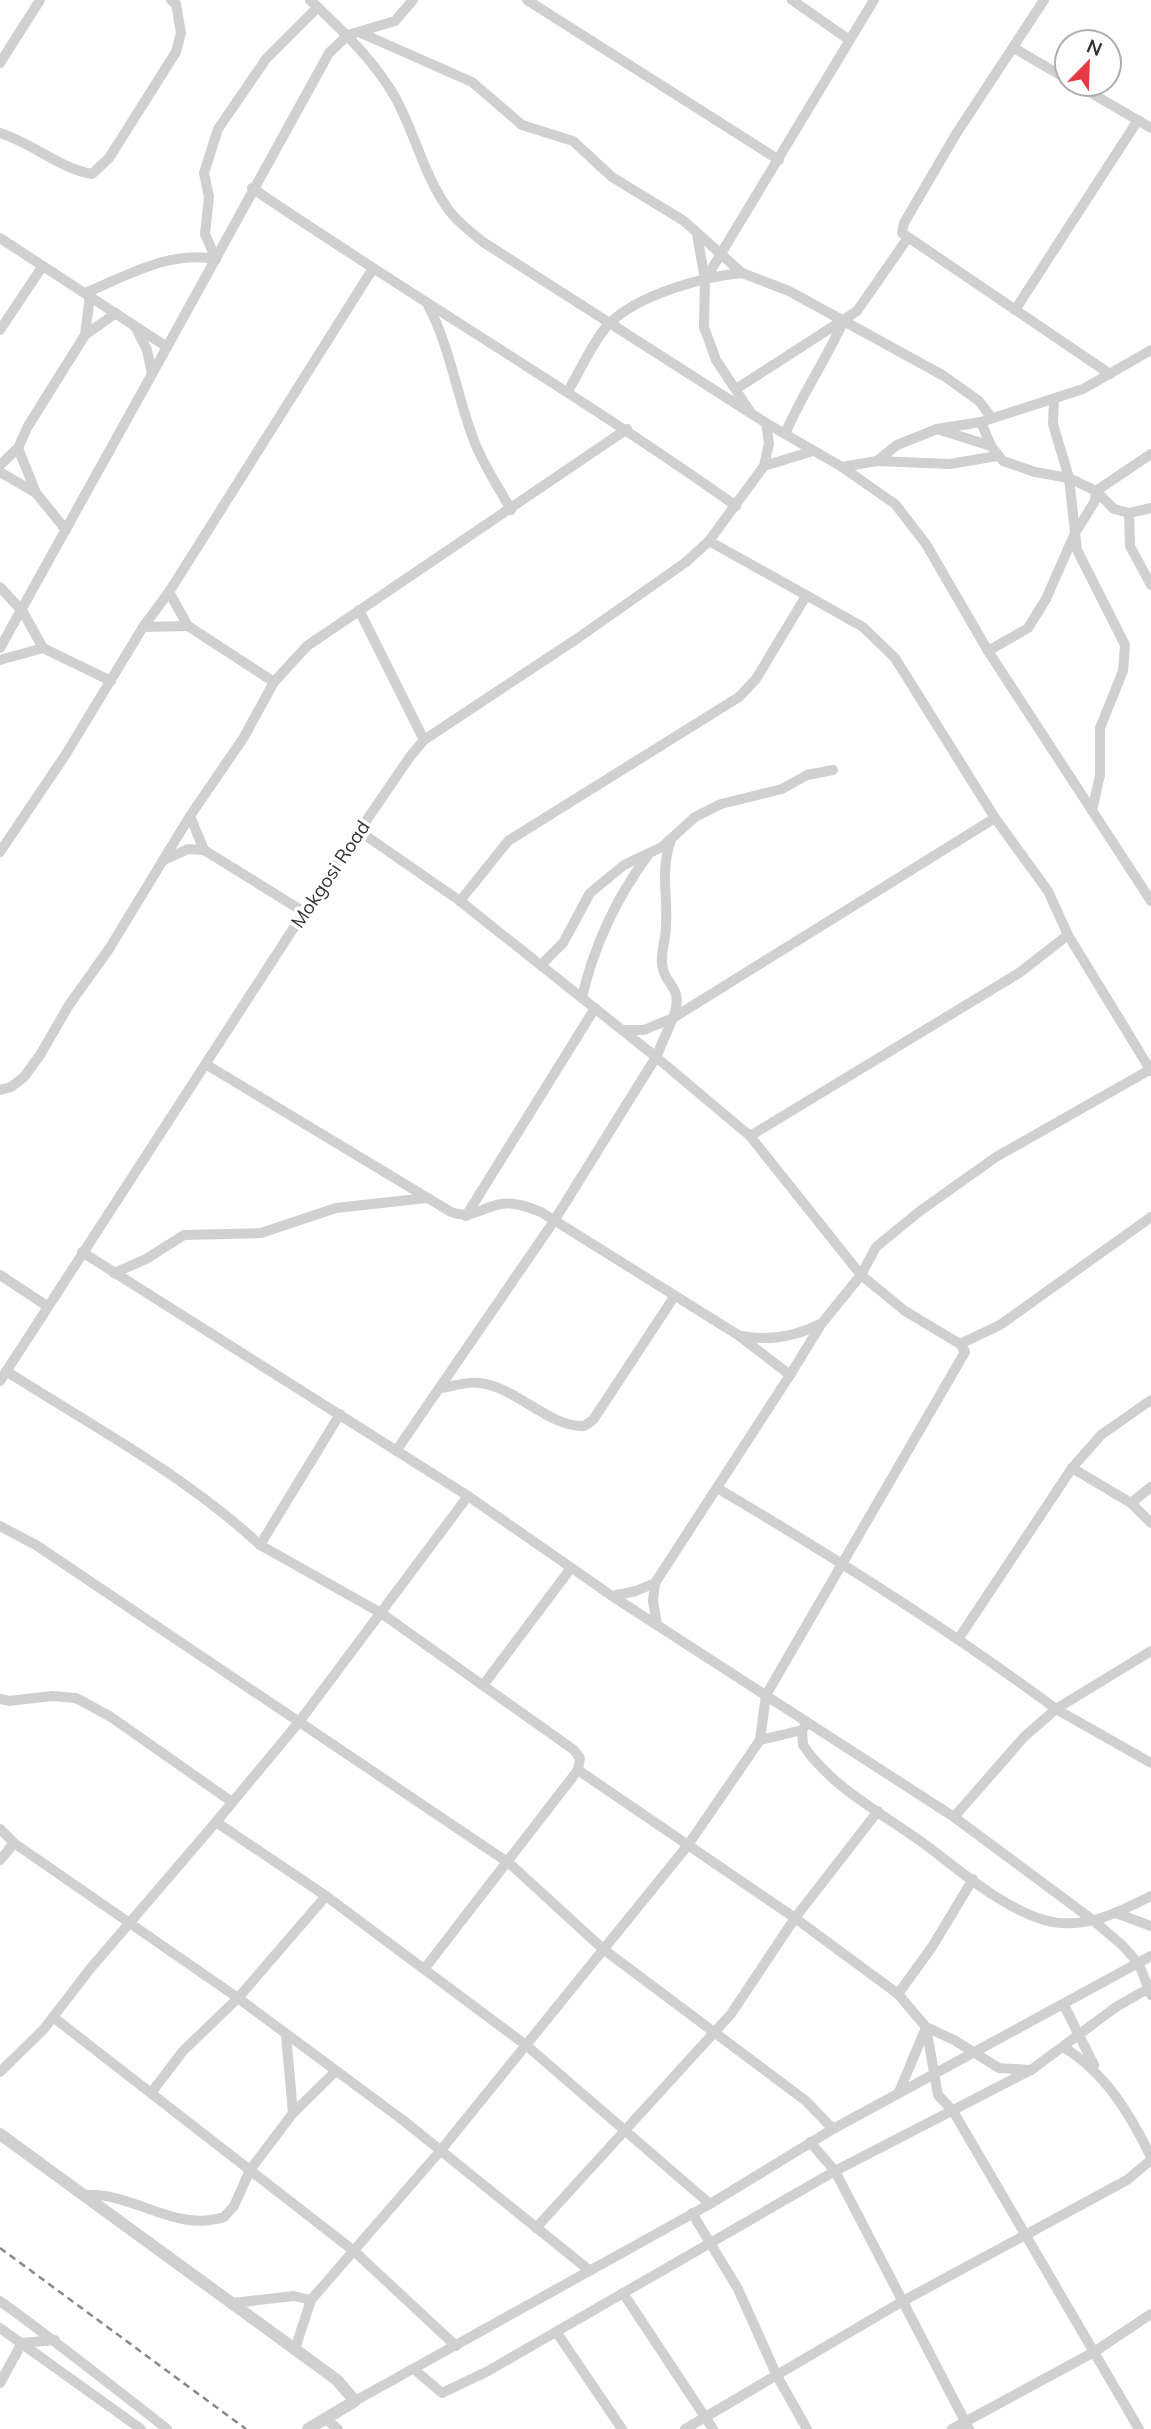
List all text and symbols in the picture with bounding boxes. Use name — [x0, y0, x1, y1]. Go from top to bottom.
north arrow — [1053, 28, 1123, 98]
text: N — [1083, 34, 1106, 61]
street label: Mokgosi Road — [285, 816, 375, 932]

